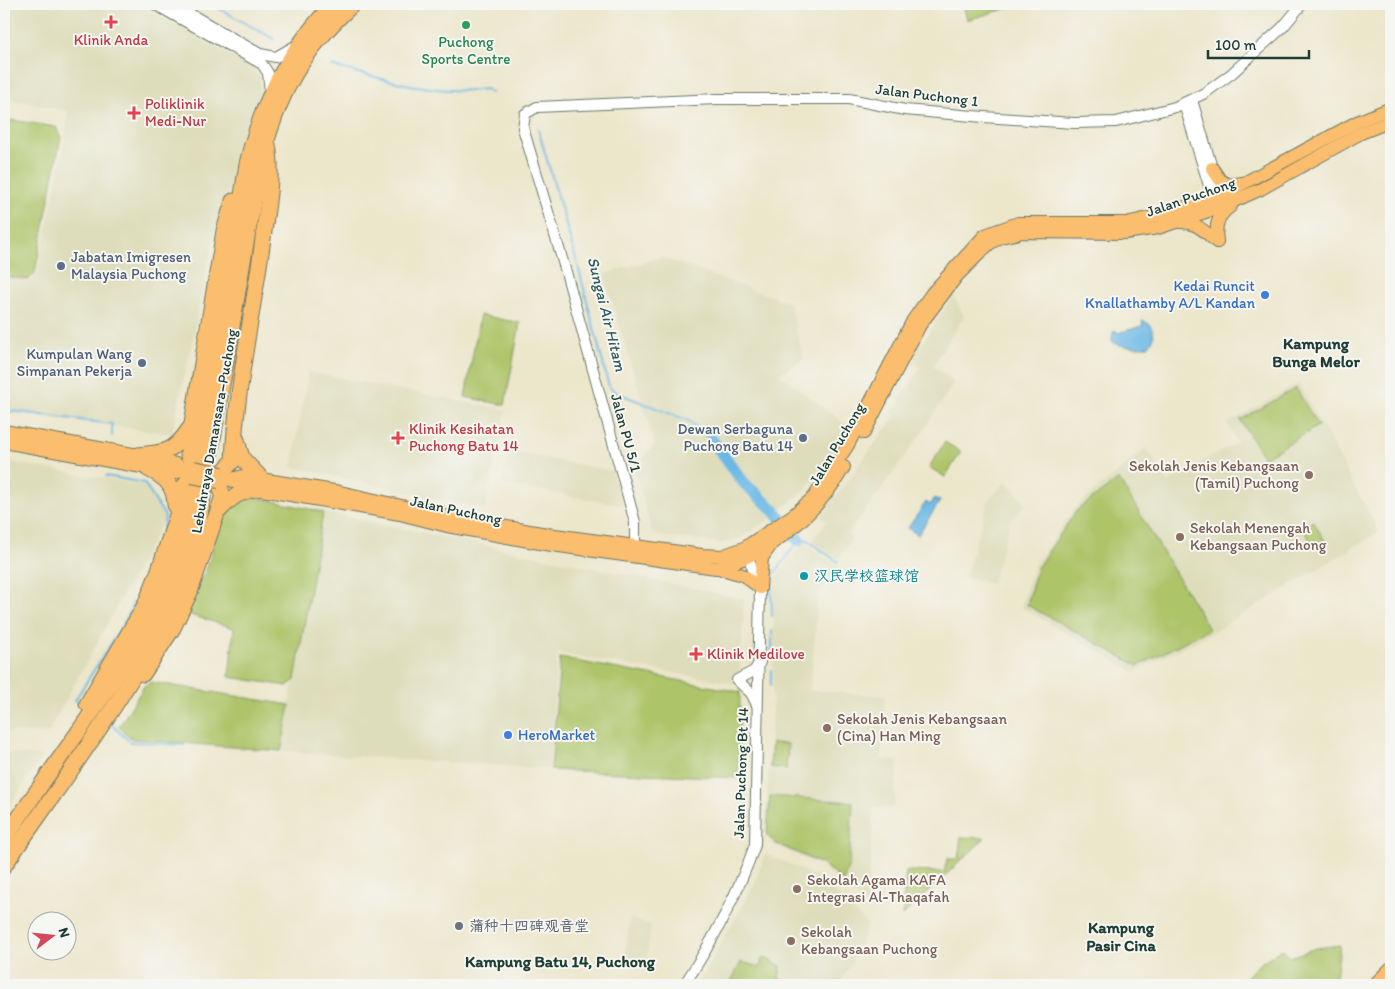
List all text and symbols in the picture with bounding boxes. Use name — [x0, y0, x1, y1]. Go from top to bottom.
marker: Klinik Anda — [104, 15, 118, 29]
marker: Puchong Sports Centre — [460, 19, 472, 31]
scale bar — [1208, 28, 1309, 60]
place label: Klinik Anda — [74, 31, 148, 49]
place label: Puchong Sports Centre — [422, 33, 510, 68]
text: 100 m — [1215, 36, 1257, 54]
street label: Jalan Puchong 1 — [875, 80, 980, 110]
place label: Poliklinik Medi-Nur — [145, 95, 207, 130]
marker: Poliklinik Medi-Nur — [127, 106, 141, 120]
street label: Jalan Puchong — [1144, 173, 1238, 221]
place label: Jabatan Imigresen Malaysia Puchong — [71, 248, 191, 283]
water label: Sungai Air Hitam — [584, 255, 630, 373]
marker: Jabatan Imigresen Malaysia Puchong — [55, 260, 67, 272]
place label: Kedai Runcit Knallathamby A/L Kandan — [1085, 277, 1255, 312]
marker: Kedai Runcit Knallathamby A/L Kandan — [1259, 289, 1271, 301]
street label: Lebuhraya Damansara–Puchong — [187, 327, 241, 535]
district label: Kampung Bunga Melor — [1272, 334, 1360, 372]
place label: Kumpulan Wang Simpanan Pekerja — [17, 345, 132, 380]
marker: Kumpulan Wang Simpanan Pekerja — [136, 357, 148, 369]
street label: Jalan PU 5/1 — [607, 392, 645, 474]
street label: Jalan Puchong — [805, 399, 869, 489]
place label: Klinik Kesihatan Puchong Batu 14 — [409, 420, 519, 455]
place label: Dewan Serbaguna Puchong Batu 14 — [678, 420, 793, 455]
marker: Klinik Kesihatan Puchong Batu 14 — [391, 431, 405, 445]
marker: Dewan Serbaguna Puchong Batu 14 — [797, 432, 809, 444]
place label: Sekolah Jenis Kebangsaan (Tamil) Puchong — [1129, 457, 1300, 492]
marker: Sekolah Jenis Kebangsaan (Tamil) Puchong — [1303, 469, 1315, 481]
street label: Jalan Puchong — [409, 492, 504, 529]
place label: Sekolah Menengah Kebangsaan Puchong — [1190, 519, 1327, 554]
marker: Sekolah Menengah Kebangsaan Puchong — [1174, 531, 1186, 543]
place label: 汉民学校篮球馆 — [814, 567, 919, 585]
marker: 汉民学校篮球馆 — [798, 570, 810, 582]
place label: Klinik Medilove — [707, 645, 805, 663]
marker: Klinik Medilove — [689, 647, 703, 661]
street label: Jalan Puchong Bt 14 — [730, 707, 752, 839]
place label: Sekolah Jenis Kebangsaan (Cina) Han Ming — [837, 710, 1008, 745]
marker: Sekolah Jenis Kebangsaan (Cina) Han Ming — [821, 722, 833, 734]
place label: HeroMarket — [518, 726, 596, 744]
marker: HeroMarket — [502, 729, 514, 741]
place label: Sekolah Agama KAFA Integrasi Al-Thaqafah — [807, 871, 949, 906]
marker: Sekolah Agama KAFA Integrasi Al-Thaqafah — [791, 883, 803, 895]
north arrow — [28, 912, 78, 962]
place label: 蒲种十四碑观音堂 — [469, 917, 589, 935]
district label: Kampung Pasir Cina — [1086, 918, 1156, 955]
marker: 蒲种十四碑观音堂 — [453, 920, 465, 932]
place label: Sekolah Kebangsaan Puchong — [801, 923, 938, 958]
text: N — [55, 926, 73, 939]
marker: Sekolah Kebangsaan Puchong — [785, 935, 797, 947]
district label: Kampung Batu 14, Puchong — [465, 952, 656, 972]

